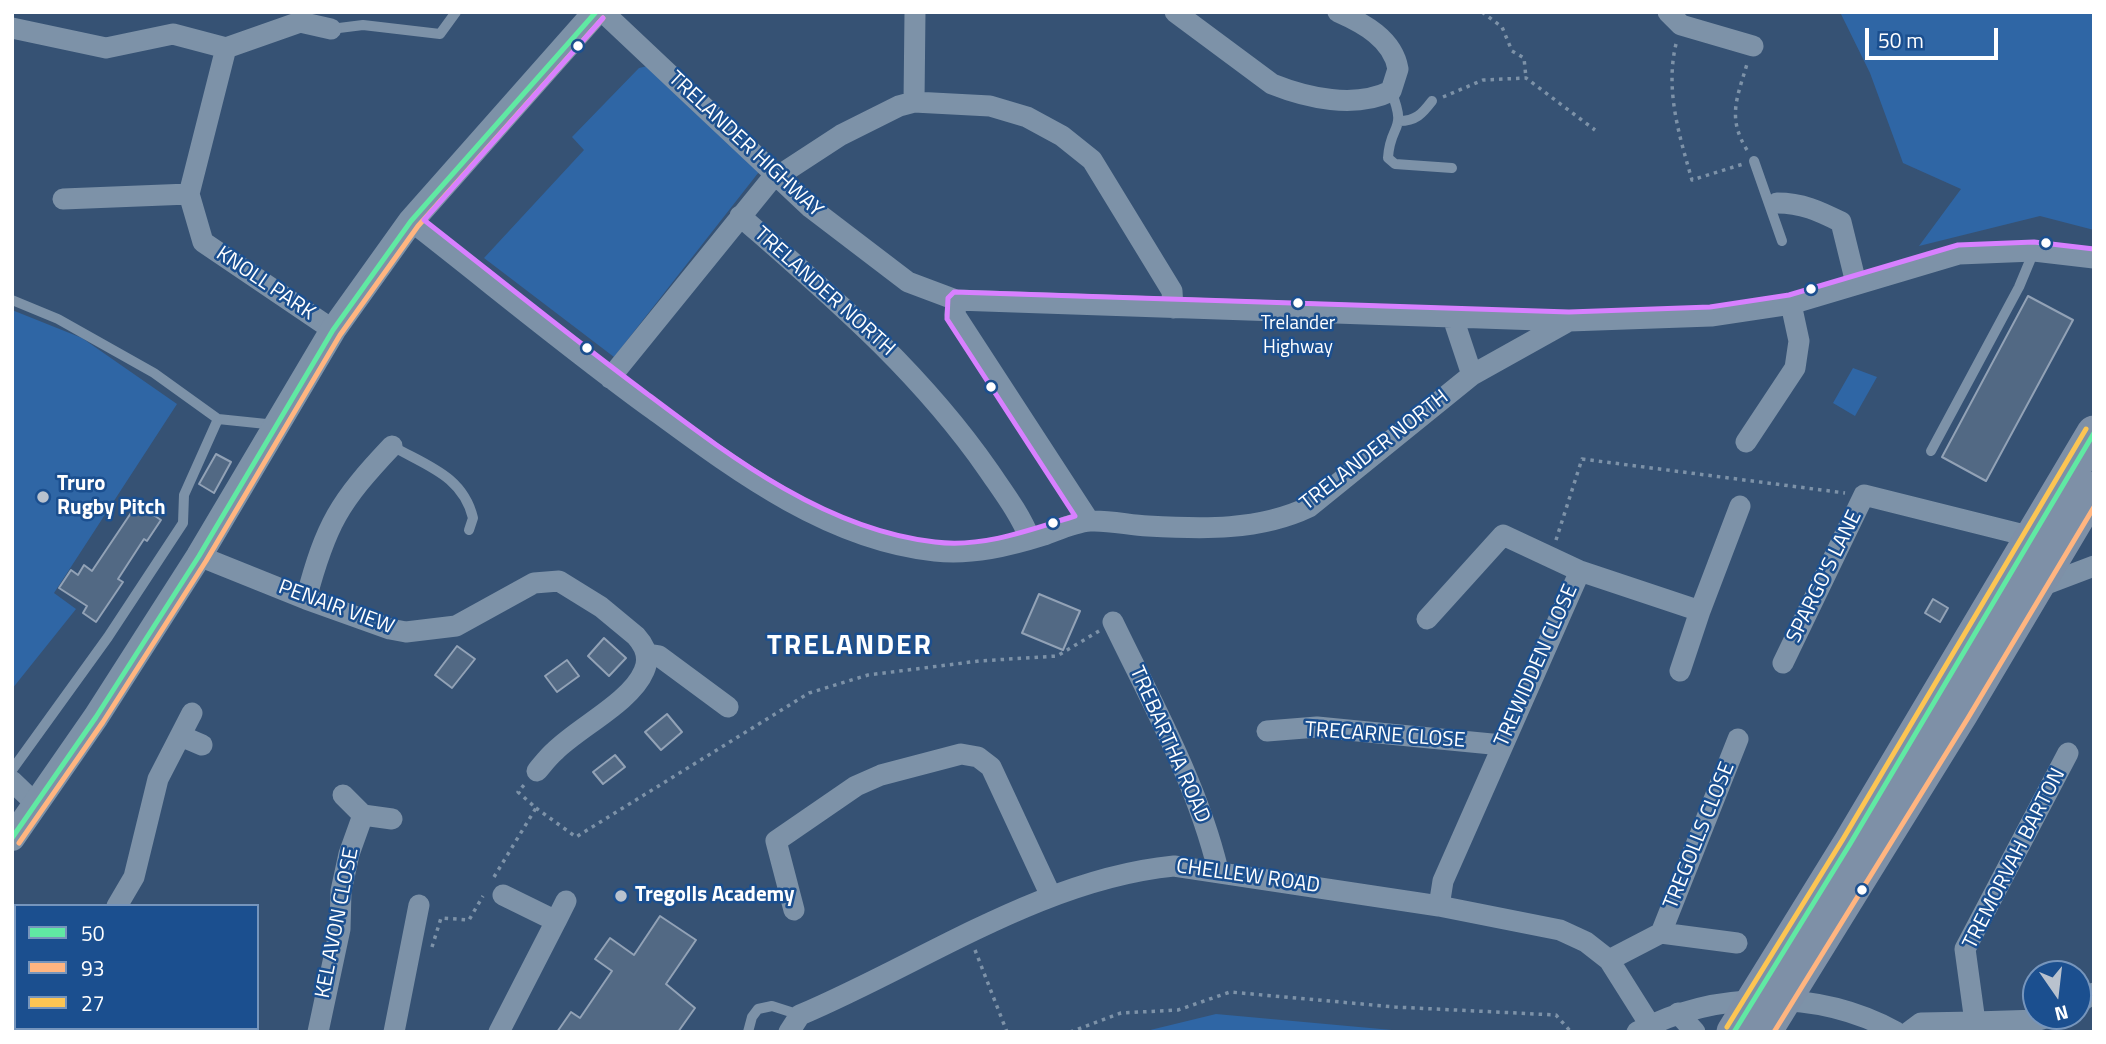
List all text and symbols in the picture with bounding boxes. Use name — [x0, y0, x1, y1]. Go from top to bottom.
scale bar — [1868, 14, 2001, 58]
text: 50 m — [1878, 24, 1924, 56]
unlabelled marker — [571, 39, 585, 53]
street label: TRELANDER HIGHWAY — [662, 67, 828, 223]
street label: TRELANDER NORTH — [748, 222, 900, 362]
unlabelled marker — [2039, 236, 2053, 250]
street label: KNOLL PARK — [211, 242, 319, 326]
unlabelled marker — [1804, 282, 1818, 296]
marker: Trelander Highway — [1291, 296, 1305, 310]
place label: Trelander Highway — [1261, 313, 1335, 357]
unlabelled marker — [580, 341, 594, 355]
unlabelled marker — [984, 380, 998, 394]
street label: TRELANDER NORTH — [1296, 385, 1454, 517]
place label: Truro Rugby Pitch — [57, 472, 166, 522]
marker: Truro Rugby Pitch — [35, 489, 51, 505]
street label: SPARGO'S LANE — [1782, 507, 1868, 647]
unlabelled marker — [1046, 516, 1060, 530]
street label: PENAIR VIEW — [275, 575, 397, 641]
street label: TREWIDDEN CLOSE — [1490, 581, 1584, 751]
district label: TRELANDER — [768, 630, 932, 664]
street label: TREBARTHA ROAD — [1123, 663, 1215, 827]
street label: TRECARNE CLOSE — [1304, 718, 1466, 754]
street label: TREGOLLS CLOSE — [1659, 759, 1741, 913]
street label: TREMORVAH BARTON — [1959, 764, 2071, 954]
street label: KEL AVON CLOSE — [311, 846, 365, 1000]
street label: CHELLEW ROAD — [1175, 854, 1321, 900]
place label: Tregolls Academy — [635, 883, 795, 909]
unlabelled marker — [1855, 883, 1869, 897]
marker: Tregolls Academy — [613, 888, 629, 904]
legend — [14, 904, 259, 1030]
text: 50 — [81, 917, 105, 949]
text: 93 — [81, 952, 105, 984]
north arrow — [2022, 960, 2092, 1030]
text: 27 — [81, 987, 105, 1019]
text: N — [2052, 998, 2072, 1030]

